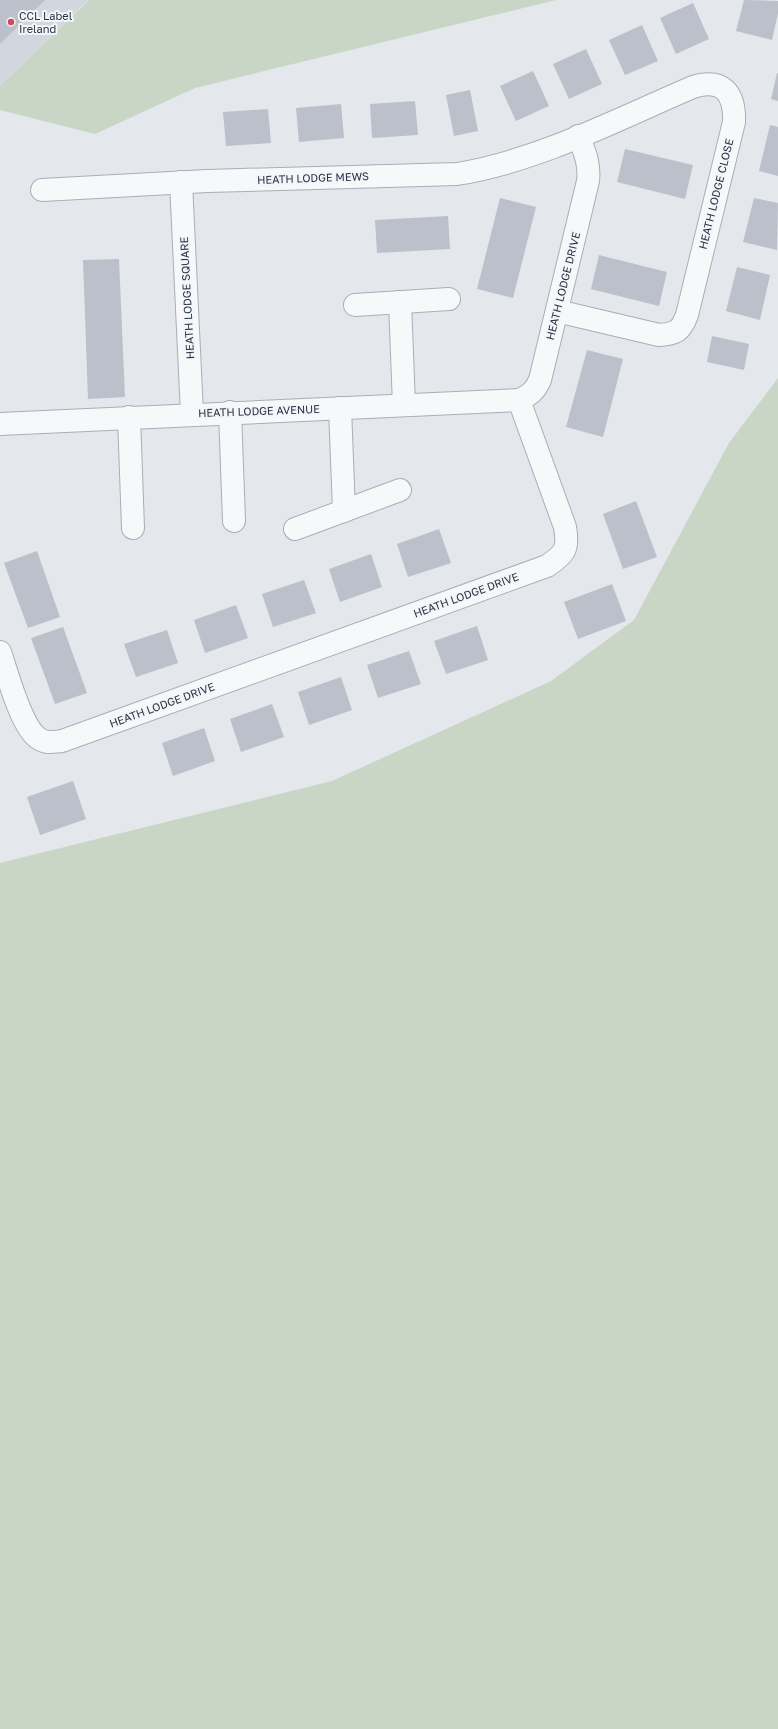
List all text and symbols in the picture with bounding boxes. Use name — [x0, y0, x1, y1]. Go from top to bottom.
place label: CCL Label Ireland — [19, 9, 73, 35]
marker: CCL Label Ireland — [6, 17, 16, 27]
street label: HEATH LODGE CLOSE — [695, 137, 736, 251]
street label: HEATH LODGE MEWS — [257, 169, 369, 186]
street label: HEATH LODGE DRIVE — [543, 230, 582, 341]
street label: HEATH LODGE SQUARE — [177, 236, 196, 360]
street label: HEATH LODGE AVENUE — [198, 402, 320, 419]
street label: HEATH LODGE DRIVE — [411, 569, 521, 620]
street label: HEATH LODGE DRIVE — [107, 679, 217, 730]

